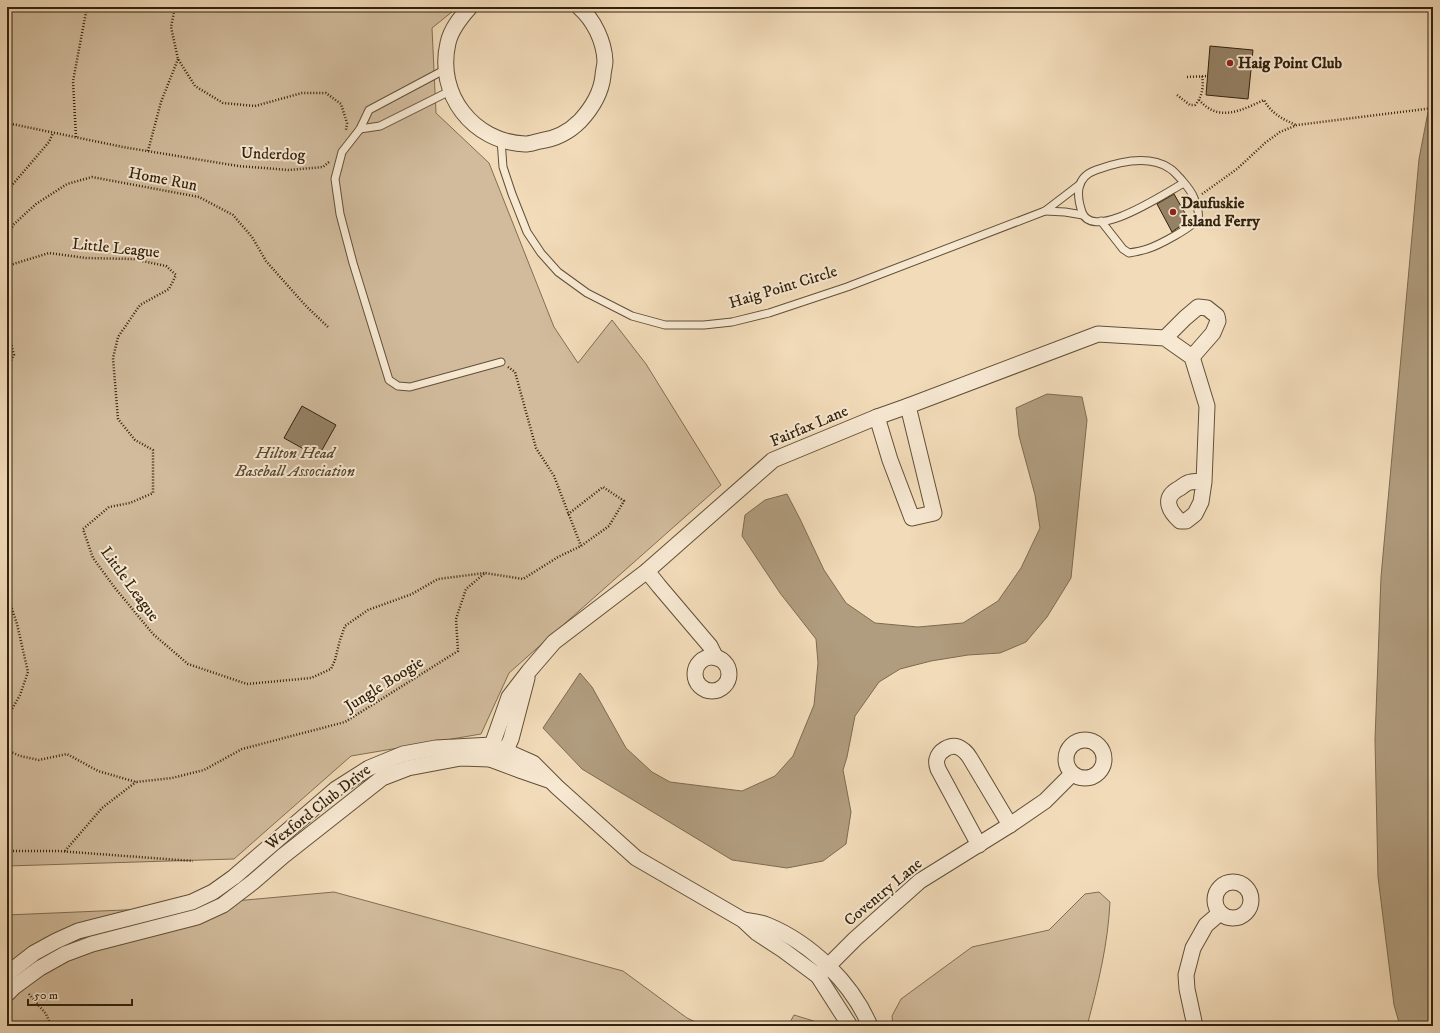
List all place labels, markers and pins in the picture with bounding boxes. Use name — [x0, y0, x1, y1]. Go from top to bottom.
place label: Haig Point Club — [1238, 53, 1342, 73]
marker: Haig Point Club — [1225, 58, 1235, 68]
place label: Daufuskie Island Ferry — [1181, 193, 1260, 231]
marker: Daufuskie Island Ferry — [1168, 207, 1178, 217]

